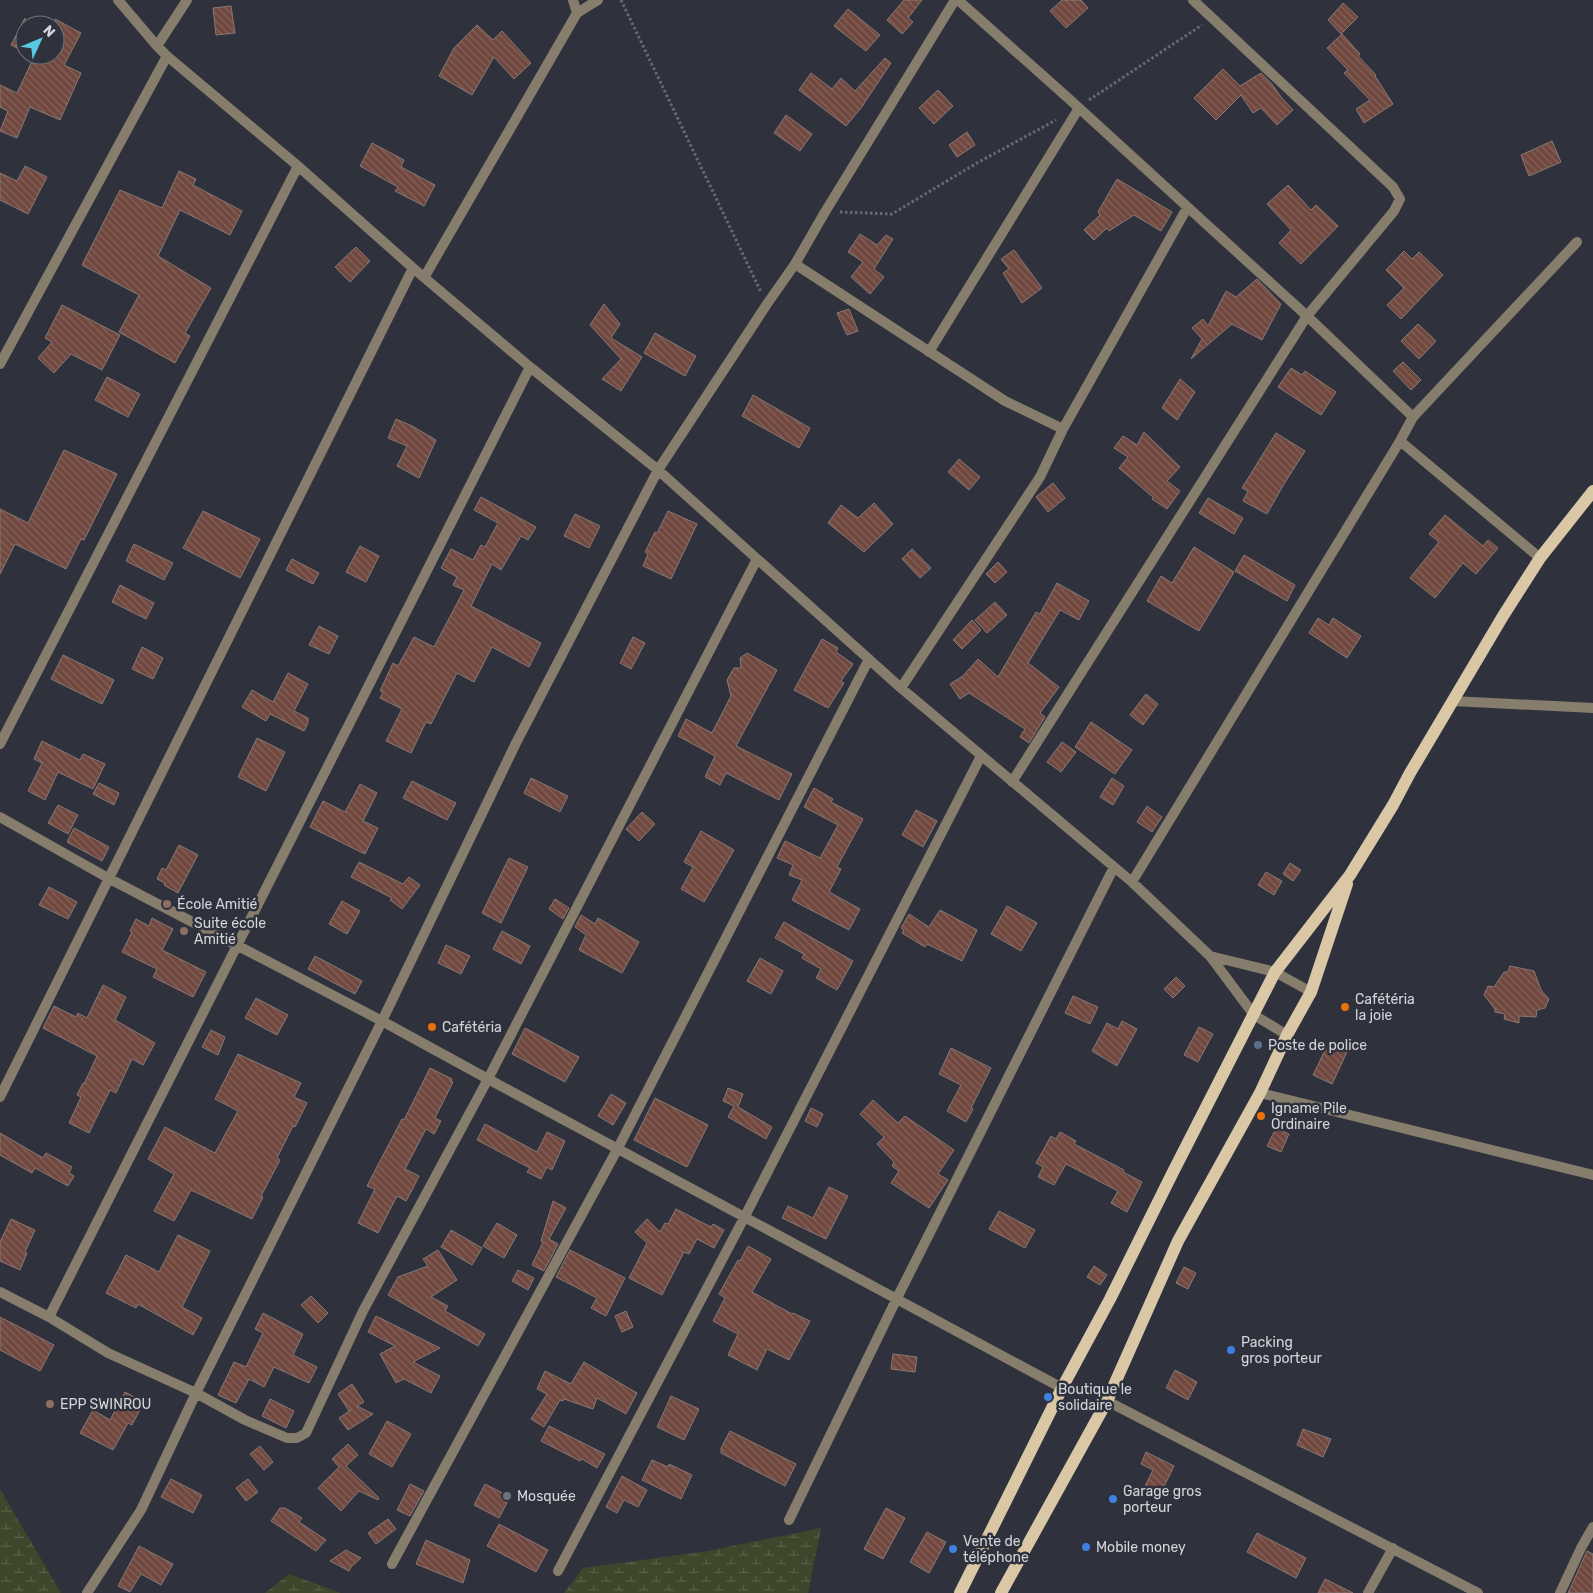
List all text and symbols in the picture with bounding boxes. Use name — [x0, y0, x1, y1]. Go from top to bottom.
north arrow — [15, 15, 65, 65]
text: N — [39, 22, 59, 41]
place label: École Amitié — [177, 895, 258, 913]
marker: École Amitié — [161, 898, 173, 910]
place label: Suite école Amitié — [194, 915, 266, 948]
marker: Suite école Amitié — [178, 925, 190, 937]
place label: Cafétéria la joie — [1355, 991, 1415, 1024]
marker: Cafétéria la joie — [1339, 1001, 1351, 1013]
place label: Cafétéria — [442, 1019, 502, 1036]
marker: Cafétéria — [426, 1021, 438, 1033]
place label: Poste de police — [1268, 1037, 1367, 1054]
marker: Poste de police — [1252, 1039, 1264, 1051]
place label: Igname Pile Ordinaire — [1271, 1100, 1347, 1133]
marker: Igname Pile Ordinaire — [1255, 1110, 1267, 1122]
place label: Packing gros porteur — [1241, 1334, 1323, 1367]
marker: Packing gros porteur — [1225, 1344, 1237, 1356]
place label: Boutique le solidaire — [1058, 1381, 1132, 1414]
marker: Boutique le solidaire — [1042, 1391, 1054, 1403]
place label: EPP SWINROU — [60, 1396, 151, 1413]
marker: EPP SWINROU — [44, 1398, 56, 1410]
place label: Garage gros porteur — [1123, 1483, 1202, 1516]
place label: Mosquée — [517, 1488, 576, 1505]
marker: Mosquée — [501, 1490, 513, 1502]
marker: Garage gros porteur — [1107, 1493, 1119, 1505]
place label: Vente de téléphone — [963, 1533, 1029, 1566]
place label: Mobile money — [1096, 1539, 1186, 1556]
marker: Mobile money — [1080, 1541, 1092, 1553]
marker: Vente de téléphone — [947, 1543, 959, 1555]

